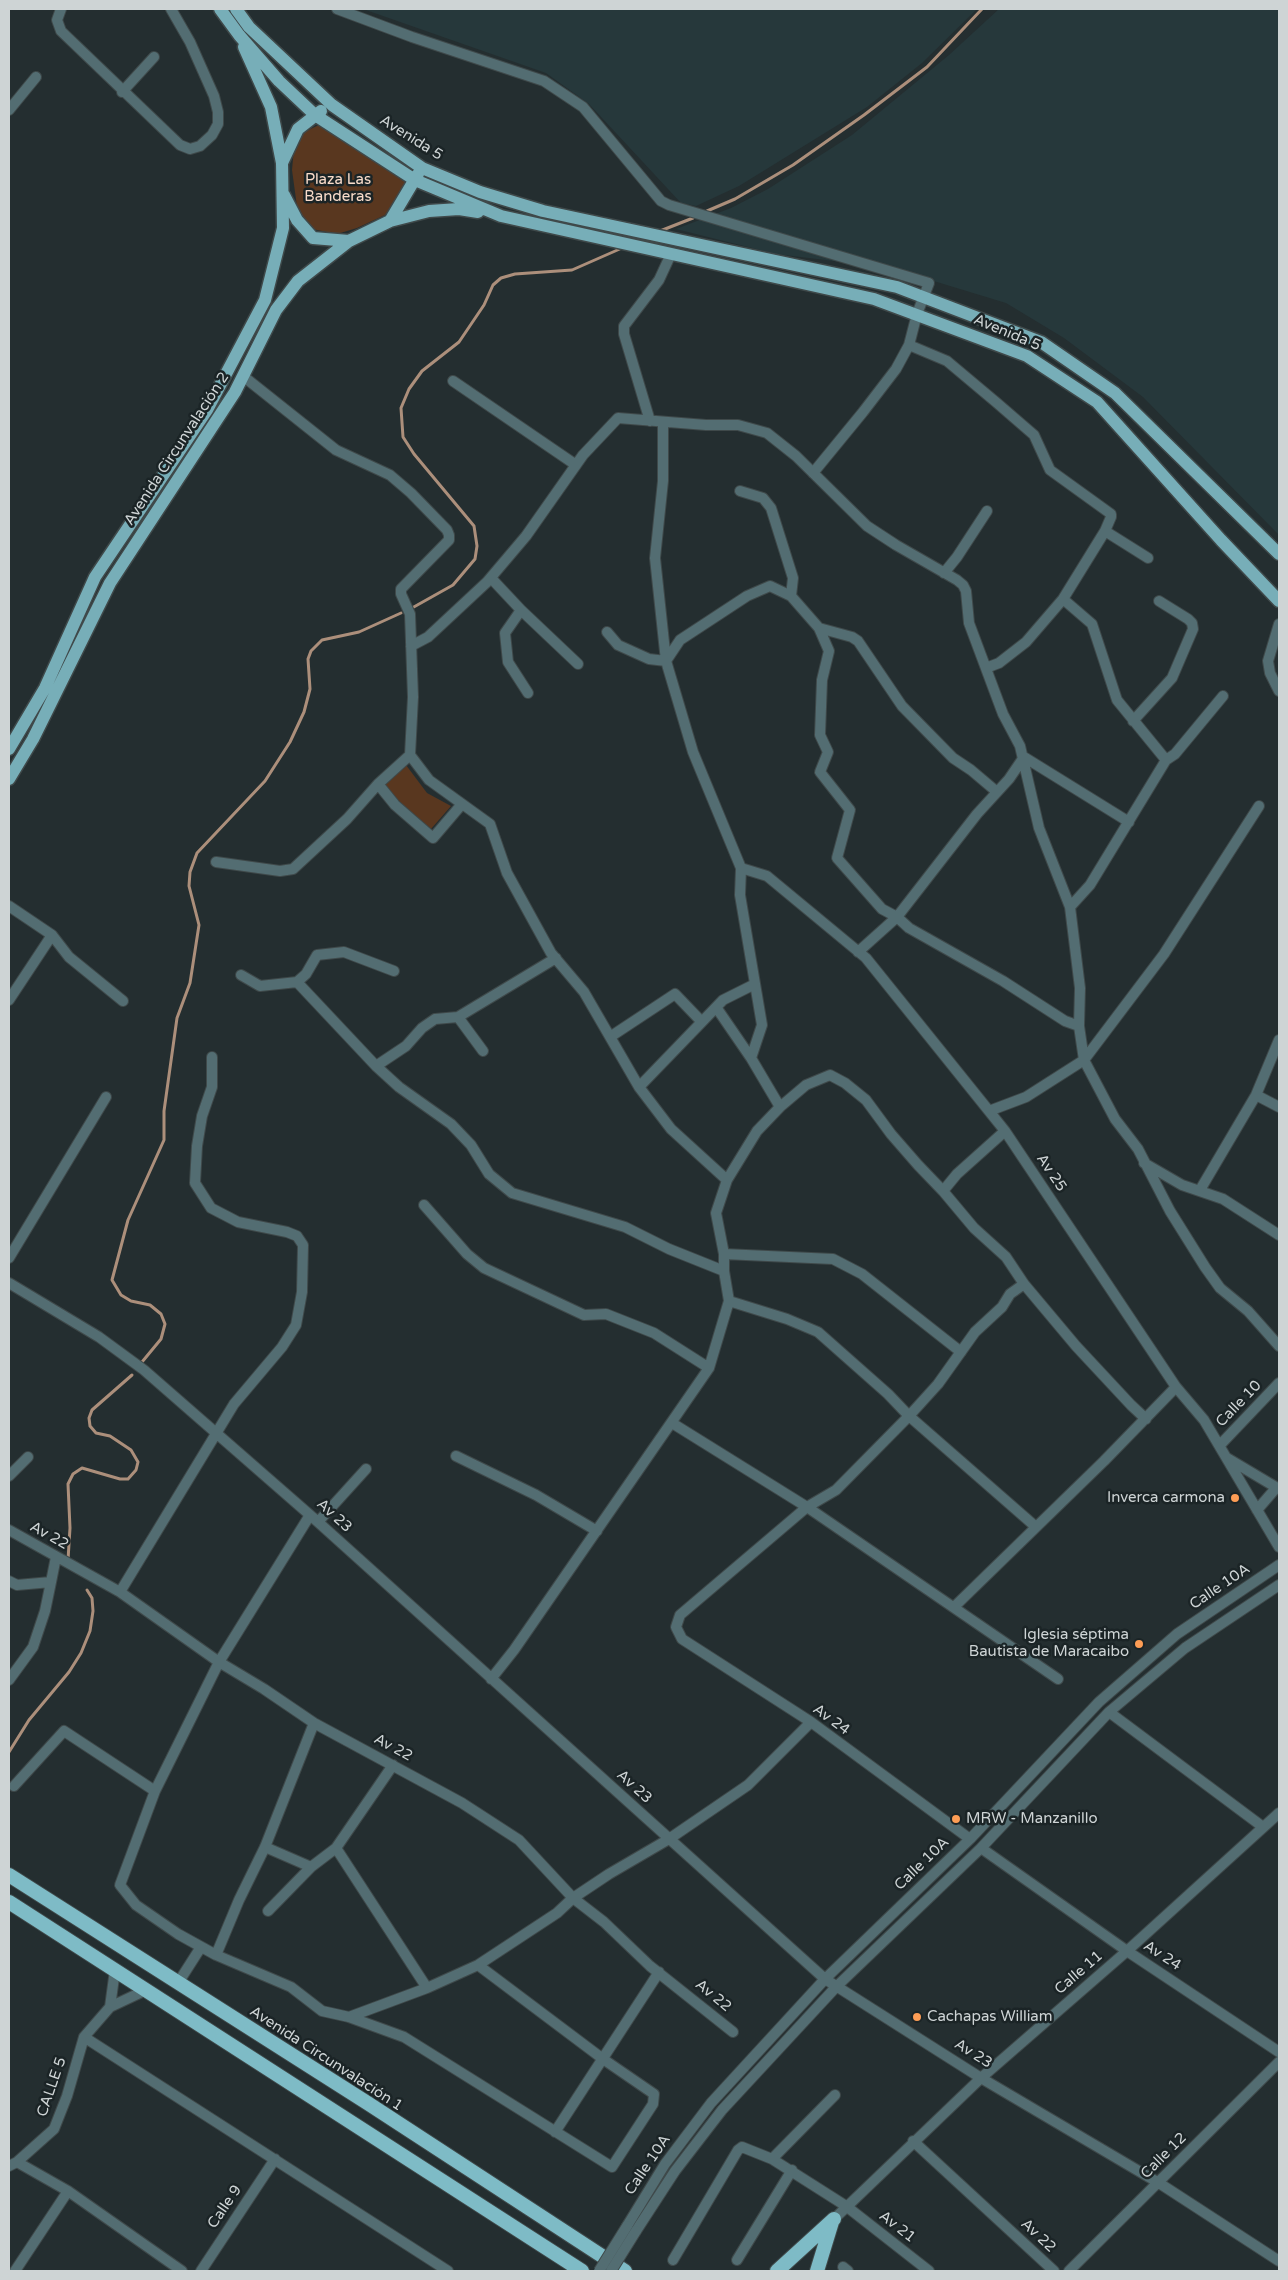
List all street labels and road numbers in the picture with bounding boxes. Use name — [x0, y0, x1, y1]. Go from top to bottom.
street label: Avenida 5 — [376, 112, 446, 164]
street label: Avenida 5 — [971, 311, 1043, 355]
street label: Avenida Circunvalación 2 — [121, 369, 233, 529]
street label: Av 25 — [1032, 1151, 1070, 1195]
street label: Calle 10 — [1213, 1377, 1265, 1431]
street label: Av 23 — [313, 1495, 355, 1537]
street label: Av 22 — [27, 1518, 71, 1554]
street label: Calle 10A — [1186, 1560, 1254, 1614]
street label: Av 24 — [809, 1701, 853, 1739]
street label: Av 22 — [371, 1730, 415, 1766]
street label: Av 23 — [613, 1766, 655, 1808]
street label: Calle 10A — [891, 1834, 953, 1894]
street label: Av 24 — [1140, 1937, 1184, 1975]
street label: Calle 11 — [1051, 1947, 1107, 1999]
street label: Av 22 — [691, 1976, 735, 2016]
street label: Avenida Circunvalación 1 — [246, 2003, 406, 2115]
street label: Av 23 — [951, 2035, 995, 2073]
street label: CALLE 5 — [33, 2055, 71, 2119]
street label: Calle 12 — [1137, 2129, 1191, 2183]
street label: Calle 10A — [621, 2131, 675, 2199]
street label: Calle 9 — [204, 2182, 246, 2232]
street label: Av 21 — [875, 2207, 919, 2247]
street label: Av 22 — [1017, 2215, 1059, 2257]

